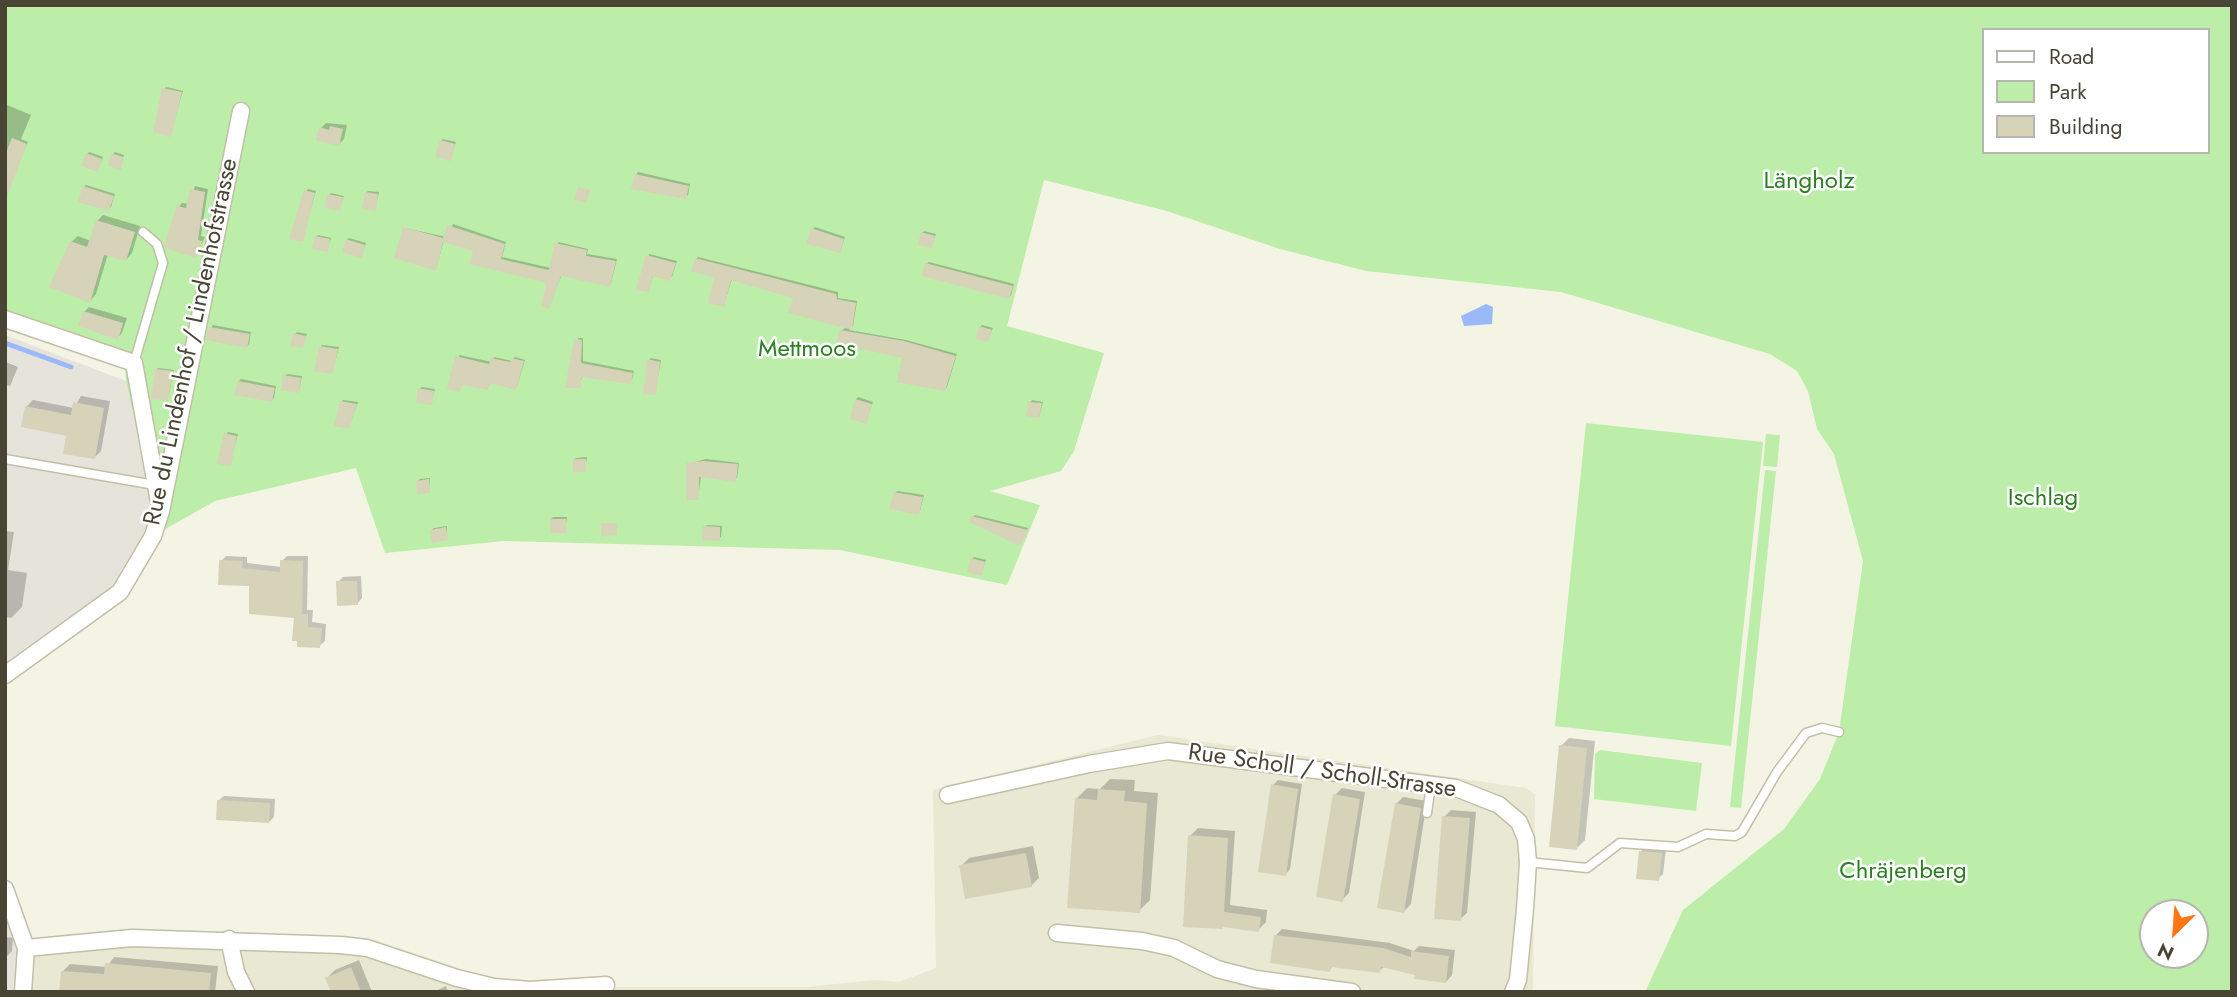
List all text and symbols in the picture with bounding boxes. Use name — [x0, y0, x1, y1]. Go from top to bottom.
legend — [1982, 28, 2209, 154]
text: Road — [2049, 42, 2094, 72]
text: Park — [2049, 77, 2086, 107]
text: Building — [2049, 112, 2122, 142]
street label: Rue du Lindenhof / Lindenhofstrasse — [139, 156, 245, 528]
park label: Längholz — [1764, 168, 1854, 196]
park label: Mettmoos — [758, 336, 856, 364]
park label: Ischlag — [2008, 485, 2078, 513]
street label: Rue Scholl / Scholl-Strasse — [1186, 739, 1458, 805]
park label: Chräjenberg — [1839, 858, 1967, 886]
north arrow — [2139, 899, 2209, 969]
text: N — [2153, 936, 2178, 967]

